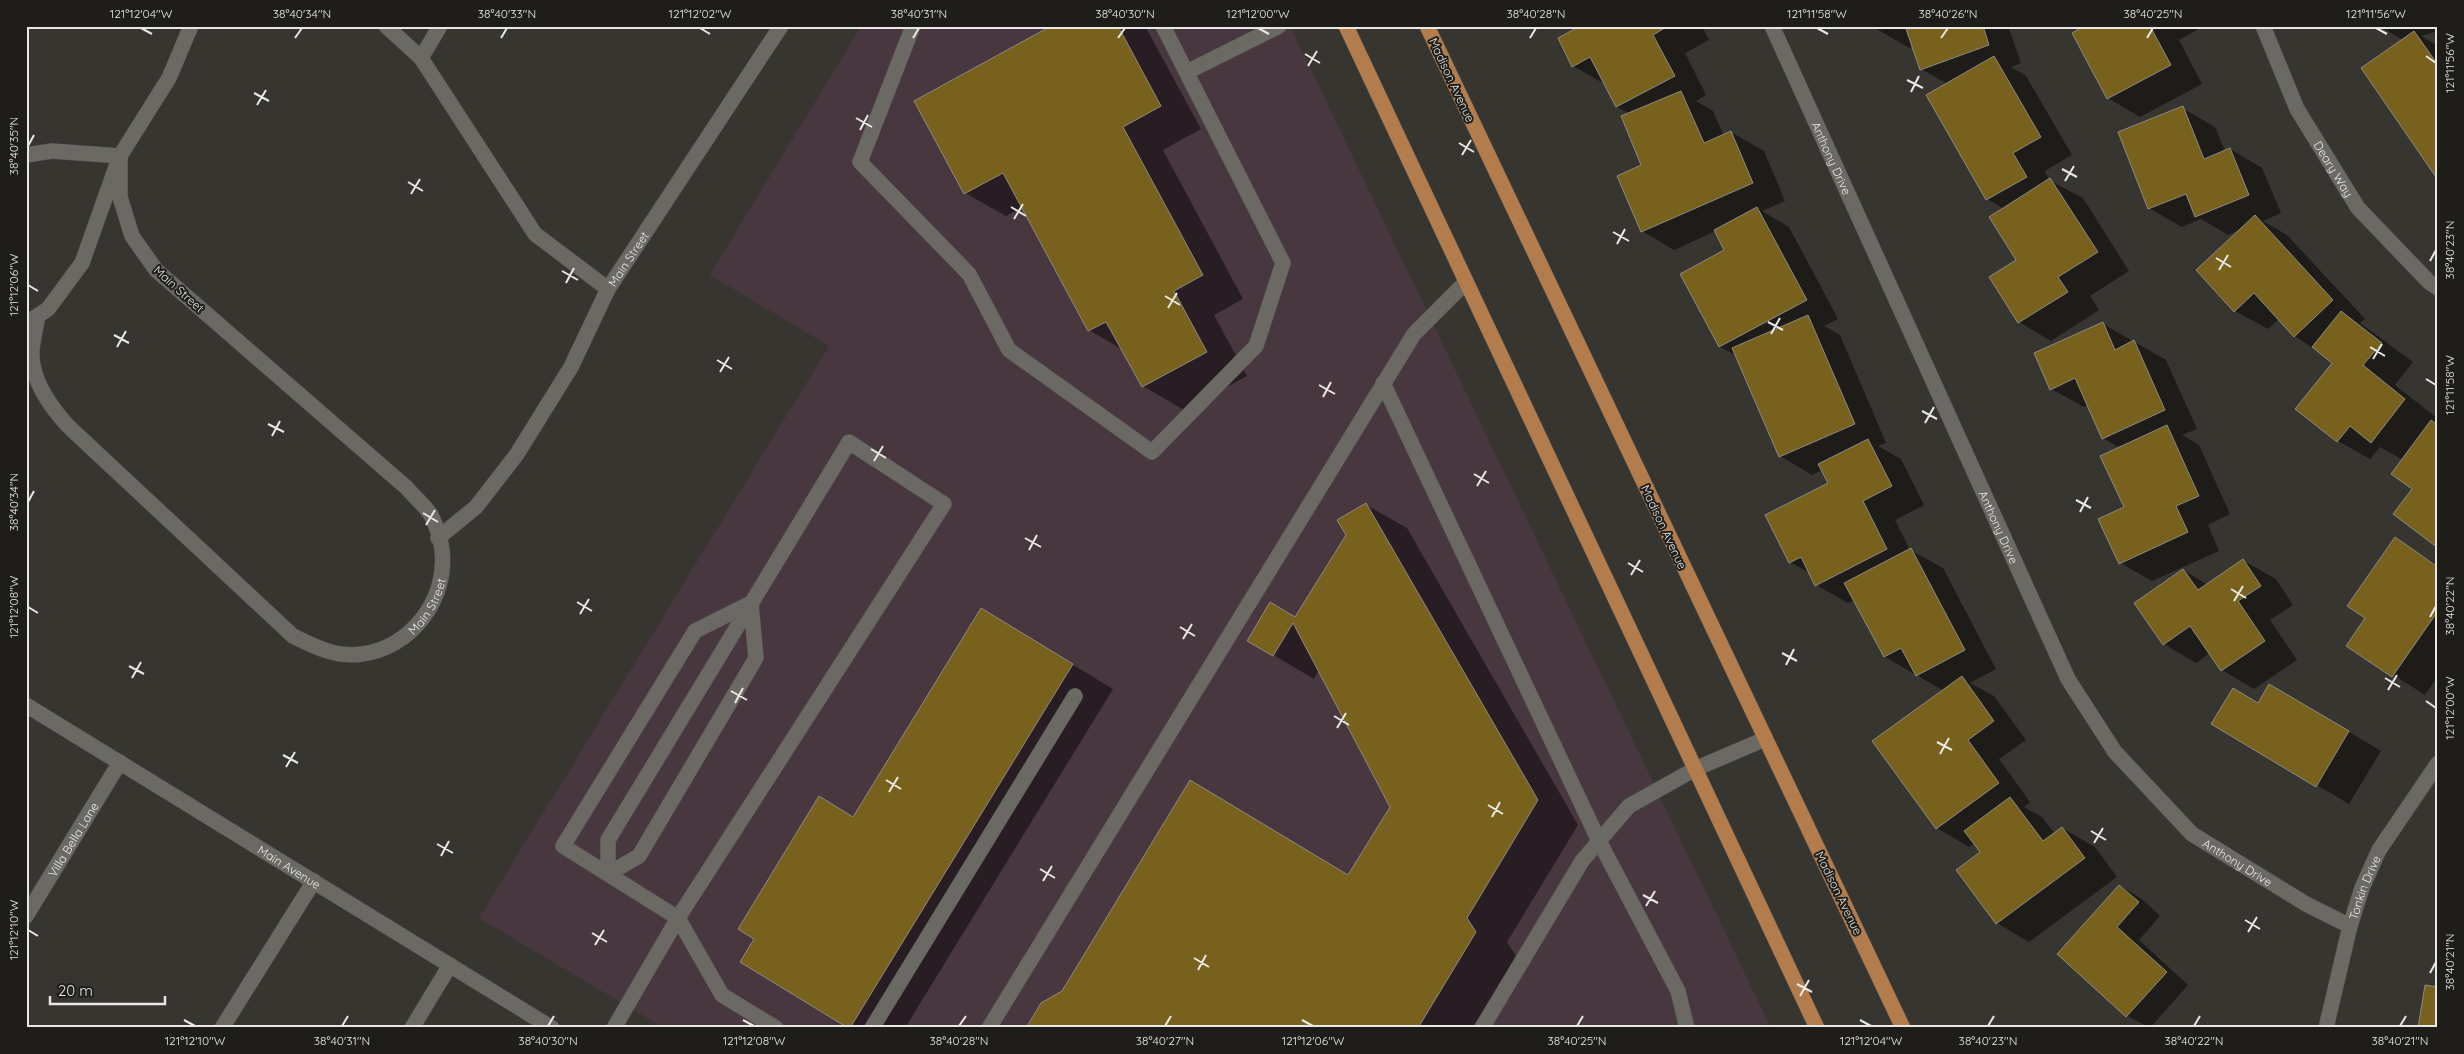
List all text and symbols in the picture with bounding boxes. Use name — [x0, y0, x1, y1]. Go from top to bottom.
text: 121°12'04"W — [110, 6, 173, 21]
text: 38°40'34"N — [273, 6, 331, 21]
text: 38°40'33"N — [478, 6, 536, 21]
text: 121°12'02"W — [669, 6, 732, 21]
text: 38°40'31"N — [891, 6, 947, 21]
text: 38°40'30"N — [1095, 6, 1155, 21]
text: 121°12'00"W — [1226, 6, 1290, 21]
text: 38°40'28"N — [1507, 6, 1566, 21]
text: 121°11'58"W — [1787, 6, 1847, 21]
text: 38°40'26"N — [1919, 6, 1977, 21]
text: 38°40'25"N — [2123, 6, 2183, 21]
text: 121°11'56"W — [2346, 6, 2406, 21]
text: 121°11'56"W — [2442, 33, 2457, 93]
street label: Madison Avenue — [1426, 36, 1478, 125]
text: 38°40'35"N — [6, 117, 21, 175]
street label: Anthony Drive — [1809, 119, 1855, 197]
street label: Deary Way — [2311, 138, 2357, 200]
text: 38°40'23"N — [2442, 221, 2457, 279]
street label: Main Street — [604, 228, 651, 289]
text: 121°12'06"W — [6, 253, 21, 316]
street label: Main Street — [151, 262, 207, 316]
text: 121°11'58"W — [2442, 355, 2457, 415]
text: 38°40'34"N — [6, 473, 21, 531]
street label: Madison Avenue — [1638, 483, 1690, 572]
street label: Anthony Drive — [1976, 488, 2022, 566]
text: 121°12'08"W — [6, 575, 21, 638]
text: 38°40'22"N — [2442, 576, 2457, 636]
street label: Main Street — [405, 577, 448, 637]
text: 121°12'00"W — [2442, 676, 2457, 740]
street label: Villa Bella Lane — [44, 799, 101, 879]
street label: Anthony Drive — [2200, 835, 2275, 889]
street label: Main Avenue — [255, 842, 324, 892]
street label: Madison Avenue — [1812, 849, 1866, 937]
street label: Tonkin Drive — [2345, 852, 2383, 921]
text: 121°12'10"W — [6, 899, 21, 960]
text: 38°40'21"N — [2442, 934, 2457, 990]
scale bar — [50, 974, 165, 1006]
text: 20 m — [58, 981, 93, 1000]
text: 121°12'10"W — [165, 1033, 226, 1048]
text: 38°40'31"N — [314, 1033, 370, 1048]
text: 38°40'30"N — [518, 1033, 578, 1048]
text: 121°12'08"W — [723, 1033, 786, 1048]
text: 38°40'28"N — [930, 1033, 989, 1048]
text: 38°40'27"N — [1136, 1033, 1194, 1048]
text: 121°12'06"W — [1282, 1033, 1345, 1048]
text: 38°40'25"N — [1547, 1033, 1607, 1048]
text: 121°12'04"W — [1840, 1033, 1903, 1048]
text: 38°40'23"N — [1959, 1033, 2017, 1048]
text: 38°40'22"N — [2164, 1033, 2224, 1048]
text: 38°40'21"N — [2372, 1033, 2428, 1048]

